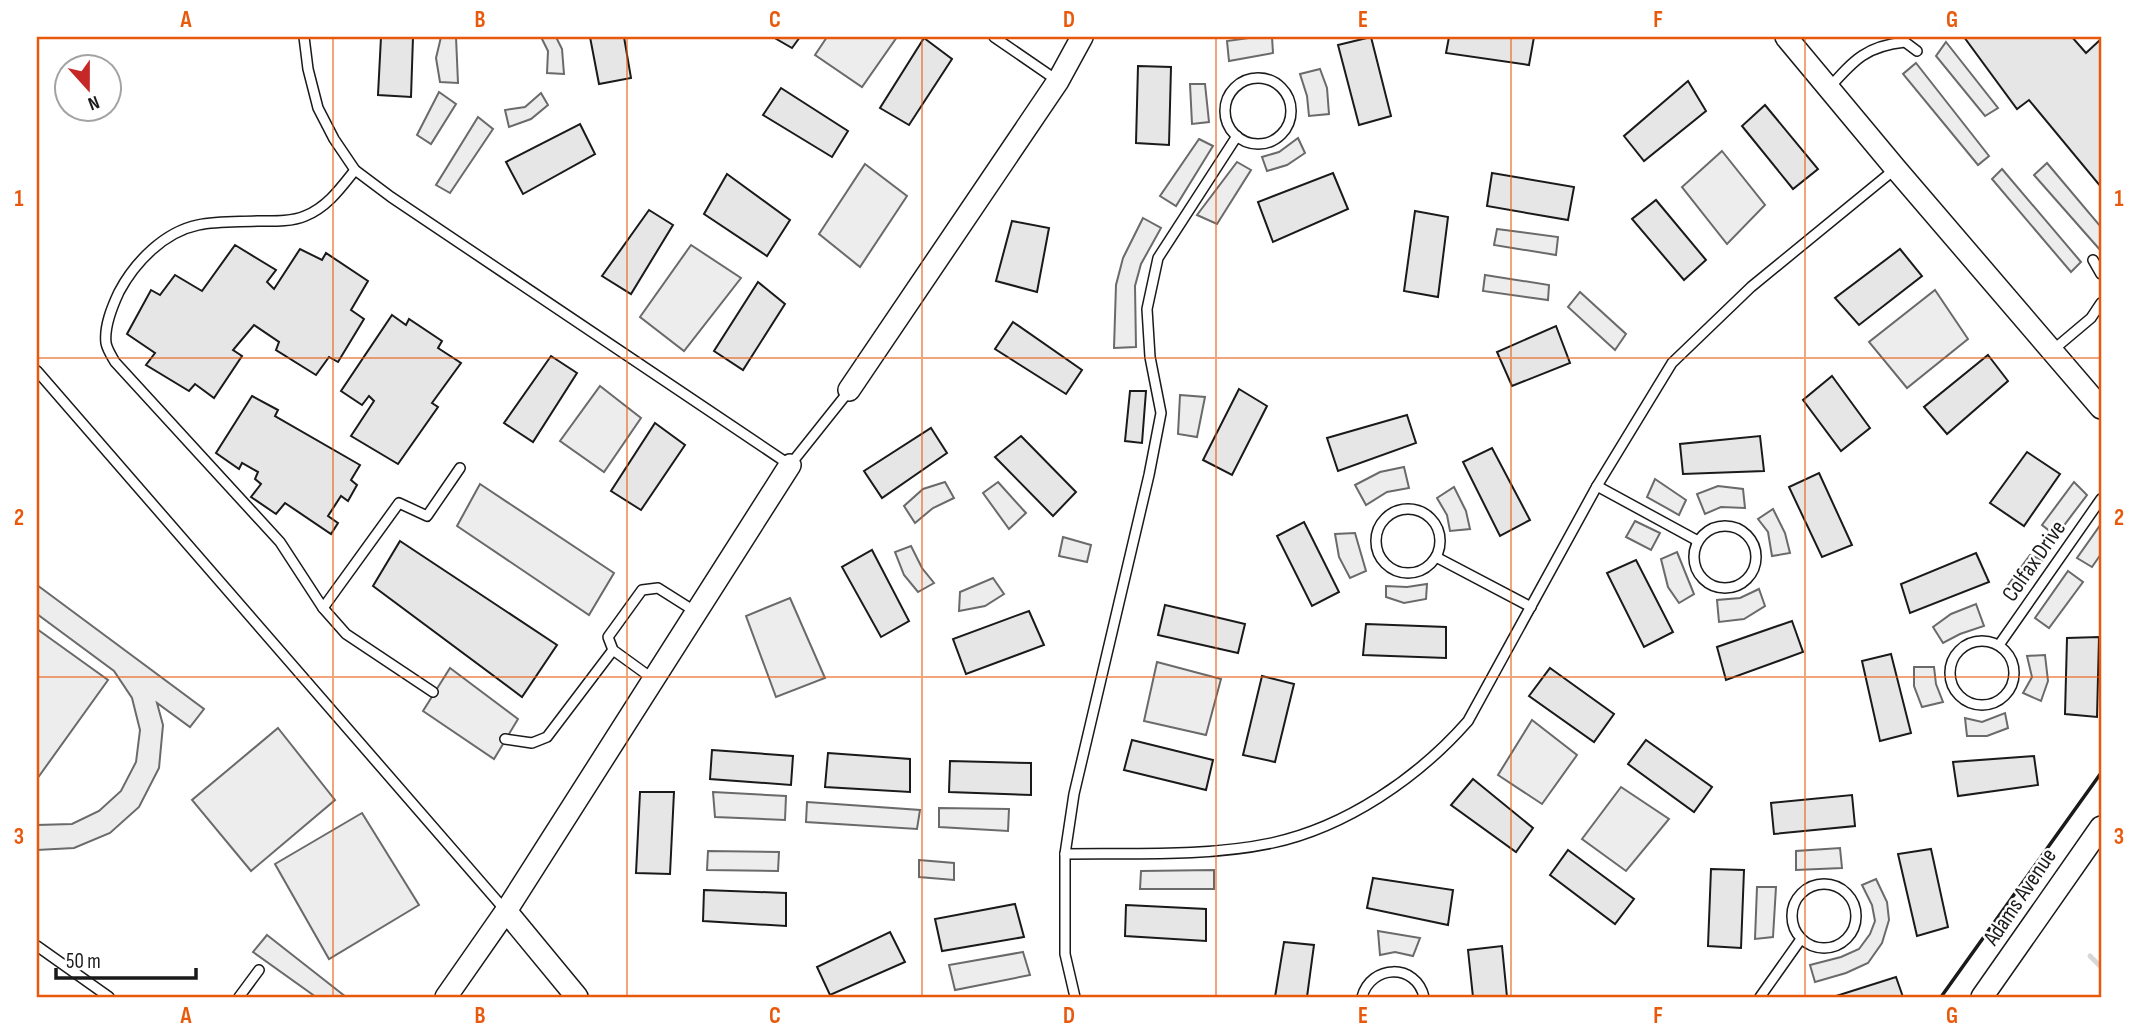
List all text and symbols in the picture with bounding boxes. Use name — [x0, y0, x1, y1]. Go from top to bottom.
text: A — [180, 6, 193, 34]
text: B — [475, 6, 486, 34]
text: C — [769, 6, 781, 34]
text: D — [1063, 6, 1075, 34]
text: E — [1358, 6, 1368, 34]
text: F — [1653, 6, 1663, 34]
text: G — [1946, 6, 1958, 34]
north arrow — [52, 52, 122, 122]
text: N — [85, 90, 102, 115]
text: 1 — [14, 185, 24, 213]
text: 1 — [2114, 185, 2124, 213]
text: 2 — [14, 504, 24, 532]
text: 2 — [2114, 504, 2124, 532]
street label: Colfax Drive — [1996, 515, 2072, 607]
text: 3 — [14, 823, 24, 851]
text: 3 — [2114, 823, 2124, 851]
street label: Adams Avenue — [1977, 843, 2063, 952]
scale bar — [56, 936, 196, 980]
text: 50 m — [66, 949, 101, 974]
text: A — [180, 1002, 193, 1030]
text: B — [475, 1002, 486, 1030]
text: C — [769, 1002, 781, 1030]
text: D — [1063, 1002, 1075, 1030]
text: E — [1358, 1002, 1368, 1030]
text: F — [1653, 1002, 1663, 1030]
text: G — [1946, 1002, 1958, 1030]

